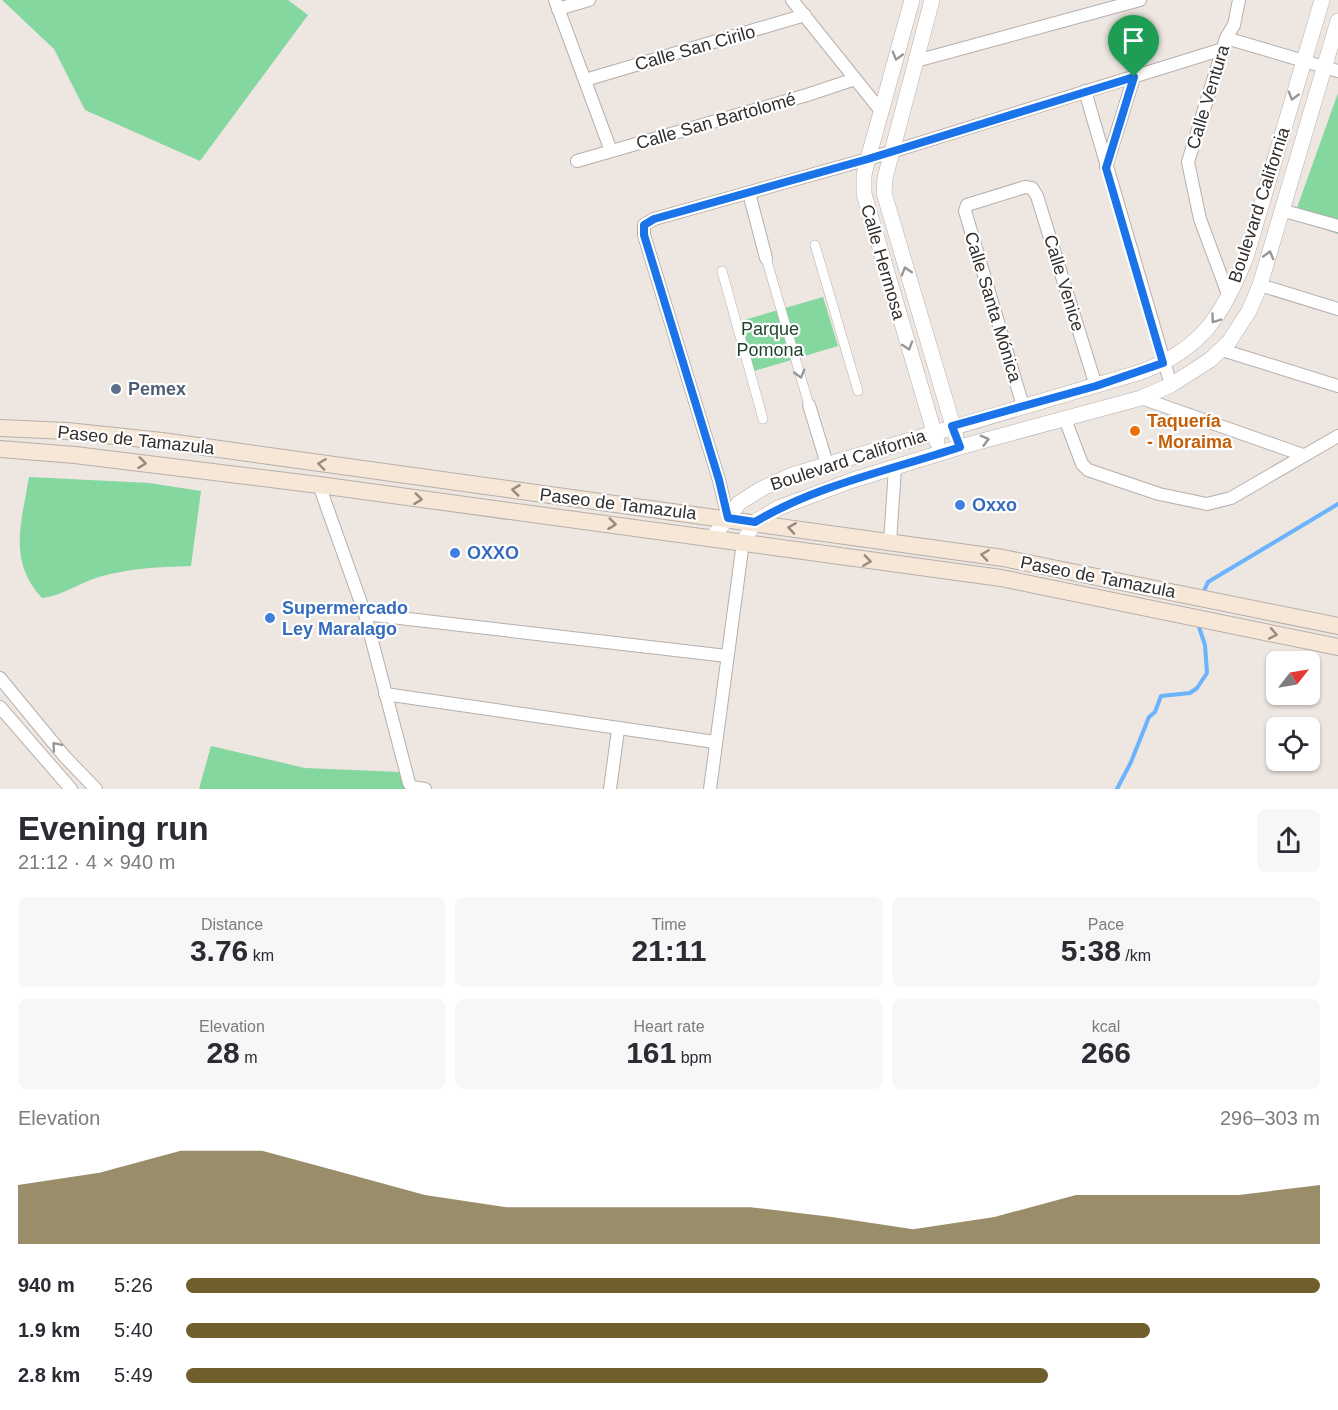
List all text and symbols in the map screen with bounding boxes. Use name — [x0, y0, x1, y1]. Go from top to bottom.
pin — [1108, 15, 1159, 77]
street label: Calle San Cirilo — [633, 21, 757, 75]
icon: arrive — [1117, 24, 1150, 57]
street label: Calle Ventura — [1183, 41, 1234, 152]
one-way arrow — [892, 51, 904, 61]
street label: Calle San Bartolomé — [634, 89, 798, 153]
one-way arrow — [1288, 90, 1300, 101]
street label: Boulevard California — [1224, 124, 1294, 285]
street label: Calle Hermosa — [857, 202, 909, 323]
street label: Calle Santa Mónica — [961, 229, 1026, 385]
street label: Calle Venice — [1040, 232, 1088, 334]
one-way arrow — [1261, 250, 1274, 260]
one-way arrow — [901, 266, 913, 277]
one-way arrow — [1211, 312, 1222, 323]
park label: Parque Pomona — [736, 319, 805, 360]
one-way arrow — [901, 340, 913, 351]
one-way arrow — [793, 369, 805, 379]
place label: Pemex — [128, 379, 186, 399]
marker: Pemex — [109, 382, 123, 396]
place label: Taquería - Moraima — [1147, 411, 1233, 452]
street label: Paseo de Tamazula — [56, 422, 216, 458]
marker: Taquería - Moraima — [1128, 424, 1142, 438]
street label: Boulevard California — [768, 425, 929, 495]
one-way arrow — [980, 435, 990, 448]
one-way arrow — [137, 456, 146, 469]
one-way arrow — [318, 459, 327, 471]
street label: Paseo de Tamazula — [538, 484, 698, 524]
one-way arrow — [511, 485, 520, 497]
one-way arrow — [414, 492, 423, 504]
place label: Oxxo — [972, 495, 1017, 515]
marker: Oxxo — [953, 498, 967, 512]
one-way arrow — [607, 517, 616, 530]
one-way arrow — [787, 523, 797, 535]
place label: OXXO — [467, 543, 519, 563]
marker: OXXO — [448, 546, 462, 560]
one-way arrow — [980, 550, 990, 562]
street label: Paseo de Tamazula — [1019, 552, 1178, 602]
one-way arrow — [862, 554, 872, 566]
place label: Supermercado Ley Maralago — [282, 598, 408, 639]
marker: Supermercado Ley Maralago — [263, 611, 277, 625]
one-way arrow — [1268, 627, 1278, 640]
north arrow — [1266, 651, 1320, 705]
map controls — [1266, 651, 1320, 771]
button: locate — [1266, 717, 1320, 771]
one-way arrow — [52, 742, 63, 753]
button: share — [1257, 809, 1320, 872]
text: Evening run — [18, 810, 209, 847]
text: 21:12 · 4 × 940 m — [18, 851, 175, 873]
text: Distance — [201, 916, 263, 933]
text: Time — [652, 916, 686, 933]
text: Pace — [1088, 916, 1124, 933]
text: 3.76 — [190, 934, 248, 967]
text: 21:11 — [631, 934, 707, 967]
text: 5:38 — [1061, 934, 1121, 967]
text: km — [248, 947, 274, 964]
text: /km — [1121, 947, 1151, 964]
text: Elevation — [199, 1018, 265, 1035]
text: Heart rate — [633, 1018, 705, 1035]
text: kcal — [1092, 1018, 1120, 1035]
text: 28 — [206, 1036, 240, 1069]
text: 161 — [626, 1036, 676, 1069]
text: 266 — [1081, 1036, 1131, 1069]
text: m — [240, 1049, 258, 1066]
text: bpm — [676, 1049, 712, 1066]
text: Elevation — [18, 1107, 100, 1129]
text: 296–303 m — [1220, 1107, 1320, 1129]
text: 940 m — [18, 1274, 75, 1296]
text: 5:26 — [114, 1274, 153, 1296]
text: 1.9 km — [18, 1319, 80, 1341]
text: 5:40 — [114, 1319, 153, 1341]
text: 2.8 km — [18, 1364, 80, 1386]
text: 5:49 — [114, 1364, 153, 1386]

